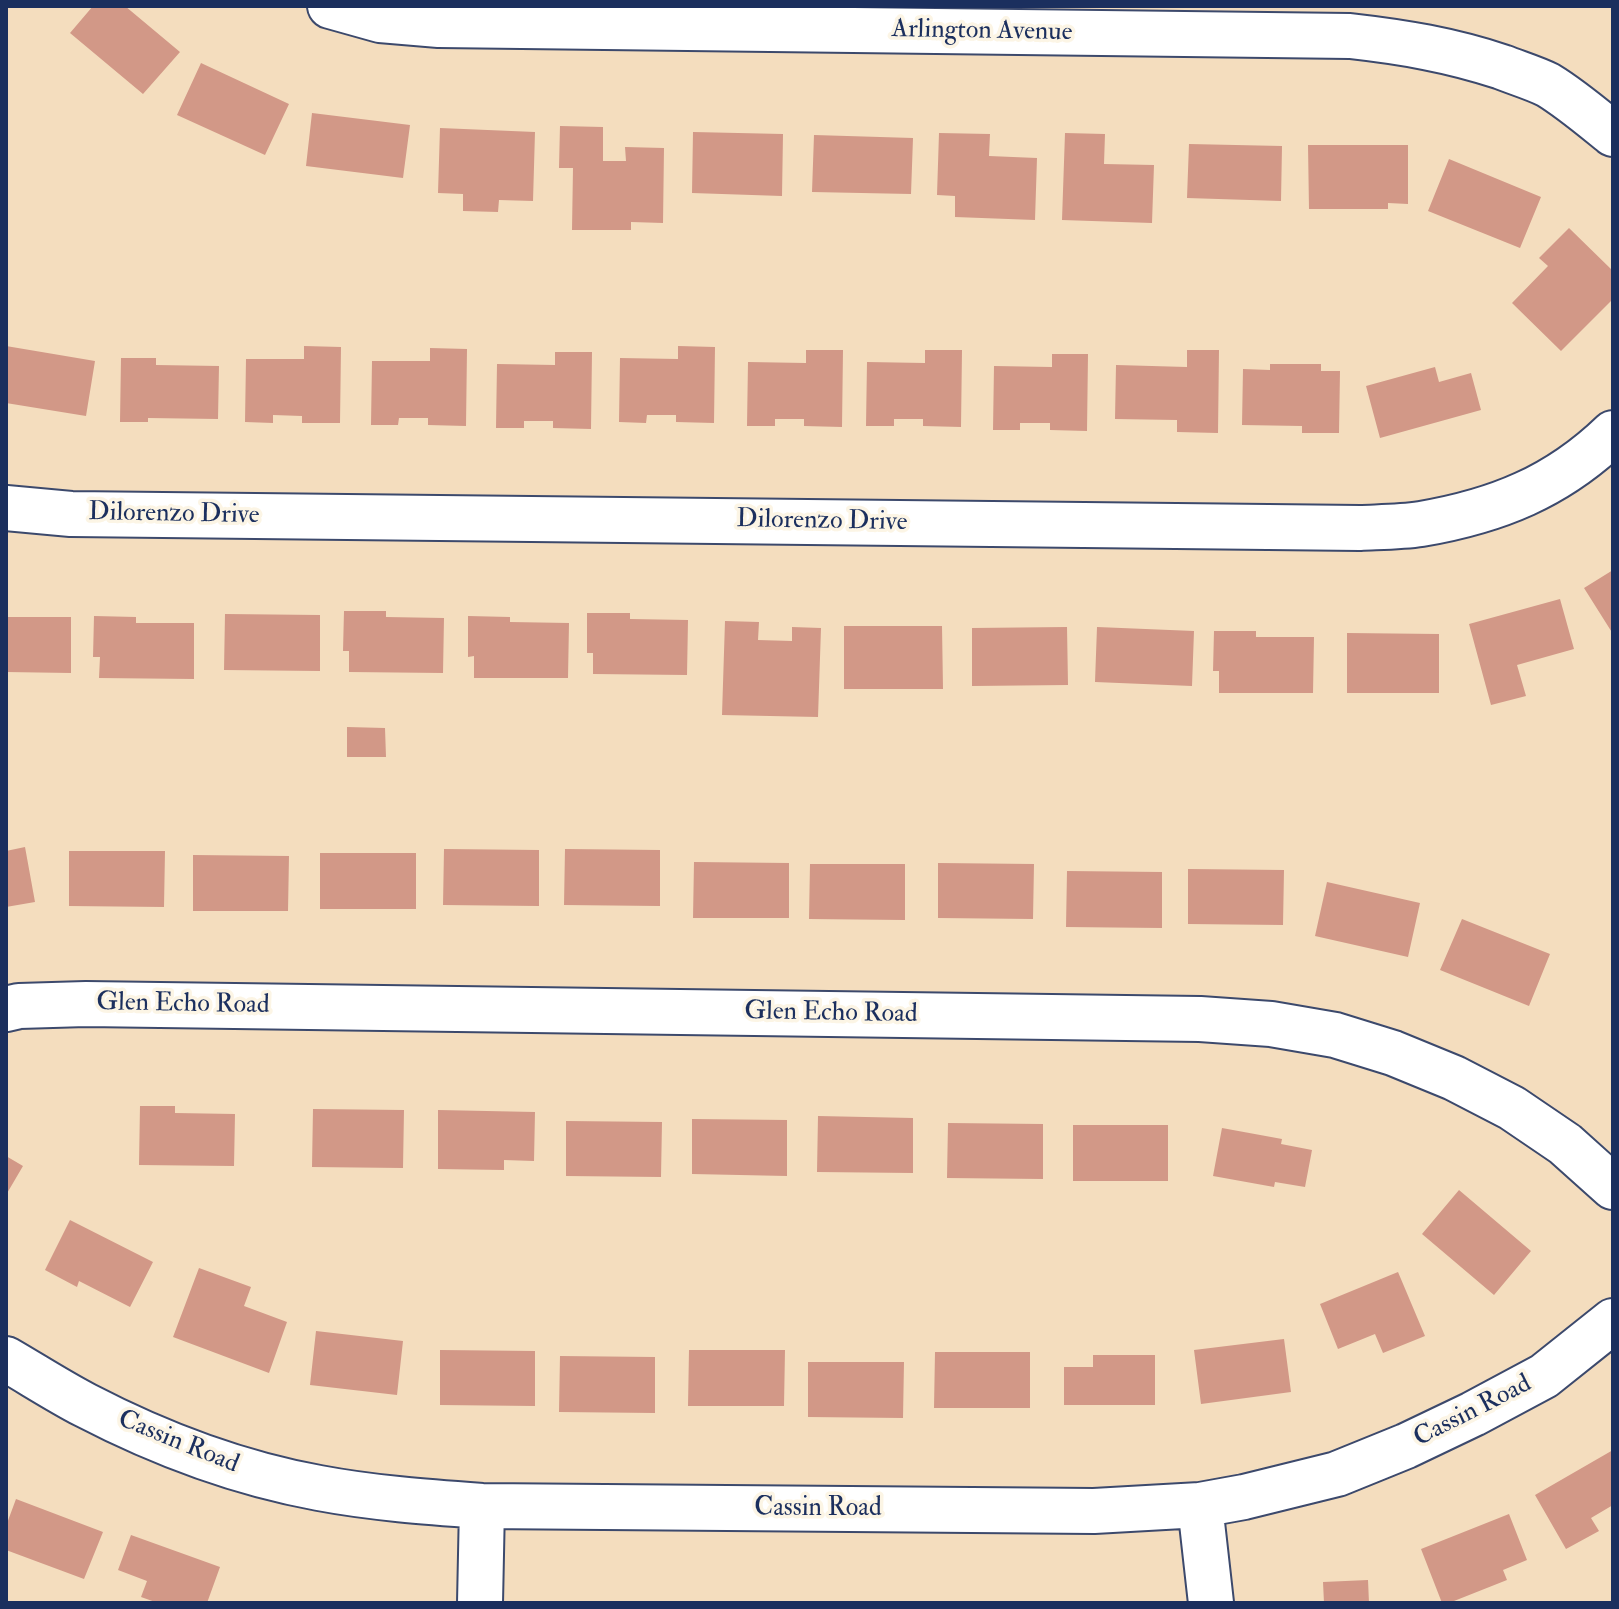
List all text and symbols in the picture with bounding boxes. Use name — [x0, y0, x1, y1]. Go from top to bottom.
street label: Arlington Avenue — [891, 15, 1073, 49]
street label: Dilorenzo Drive — [88, 498, 260, 532]
street label: Dilorenzo Drive — [736, 505, 908, 539]
street label: Glen Echo Road — [96, 988, 270, 1022]
street label: Glen Echo Road — [744, 997, 918, 1031]
street label: Cassin Road — [1409, 1369, 1537, 1455]
street label: Cassin Road — [113, 1405, 243, 1481]
street label: Cassin Road — [754, 1493, 882, 1525]

